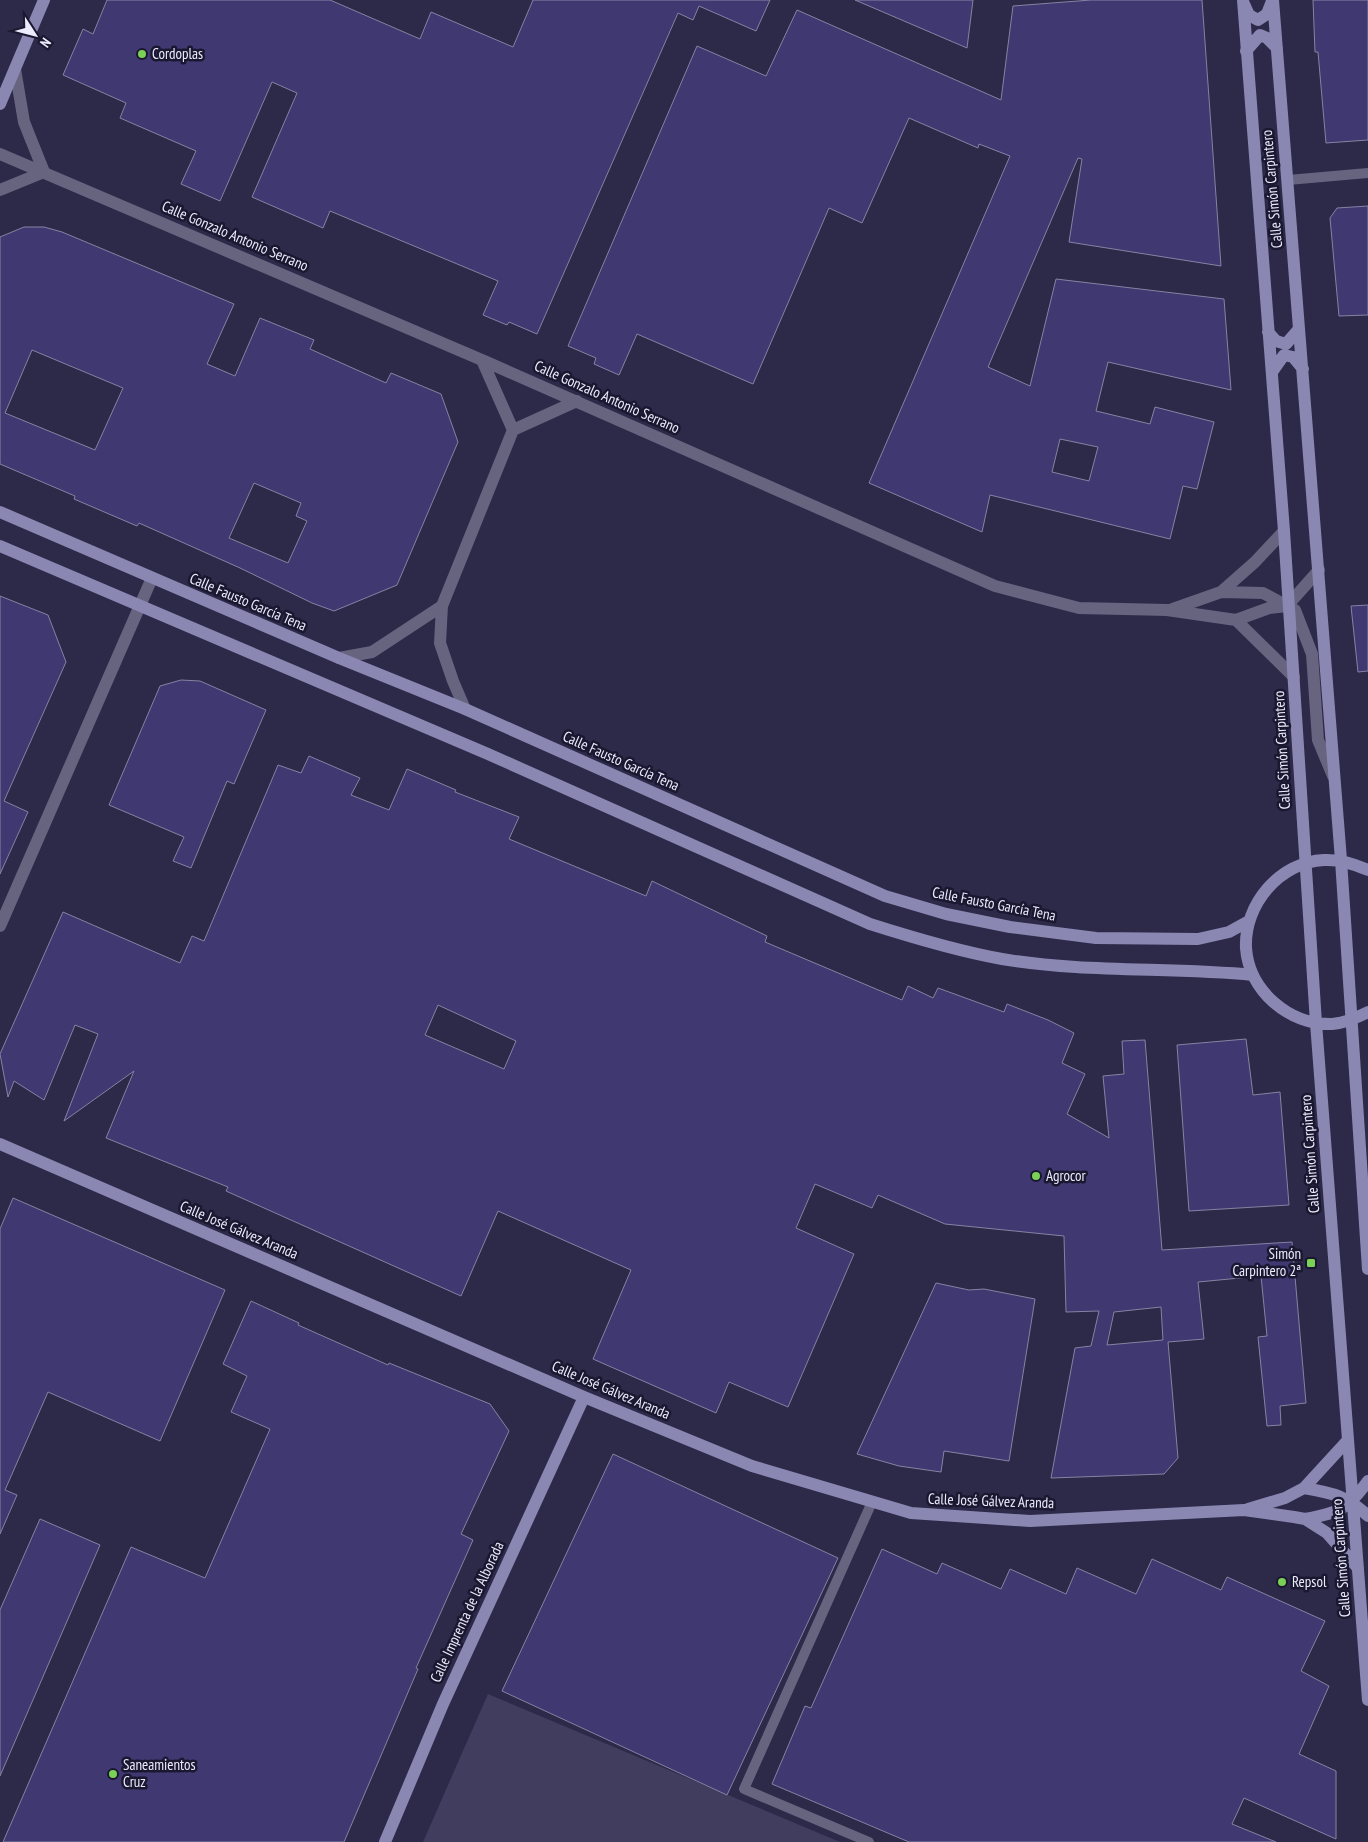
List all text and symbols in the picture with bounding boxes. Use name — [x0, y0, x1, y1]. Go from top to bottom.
north arrow — [10, 10, 60, 60]
text: N — [36, 34, 55, 51]
place label: Cordoplas — [152, 44, 203, 63]
marker: Cordoplas — [136, 48, 148, 60]
street label: Calle Simón Carpintero — [1257, 129, 1286, 249]
street label: Calle Gonzalo Antonio Serrano — [159, 196, 311, 275]
street label: Calle Gonzalo Antonio Serrano — [532, 356, 683, 437]
street label: Calle Fausto García Tena — [187, 568, 310, 635]
street label: Calle Simón Carpintero — [1269, 690, 1294, 810]
street label: Calle Fausto García Tena — [560, 726, 682, 795]
street label: Calle Fausto García Tena — [931, 882, 1057, 925]
street label: Calle Simón Carpintero — [1296, 1094, 1323, 1214]
place label: Agrocor — [1046, 1166, 1087, 1185]
marker: Agrocor — [1030, 1170, 1042, 1182]
street label: Calle José Gálvez Aranda — [177, 1196, 301, 1263]
place label: Simón Carpintero 2ª — [1232, 1244, 1301, 1280]
marker: Simón Carpintero 2ª — [1305, 1257, 1317, 1269]
street label: Calle José Gálvez Aranda — [549, 1356, 673, 1423]
street label: Calle José Gálvez Aranda — [927, 1489, 1055, 1512]
street label: Calle Simón Carpintero — [1327, 1498, 1354, 1618]
street label: Calle Imprenta de la Alborada — [426, 1538, 508, 1685]
place label: Repsol — [1292, 1572, 1327, 1591]
marker: Repsol — [1276, 1576, 1288, 1588]
place label: Saneamientos Cruz — [123, 1755, 196, 1791]
marker: Saneamientos Cruz — [107, 1768, 119, 1780]

